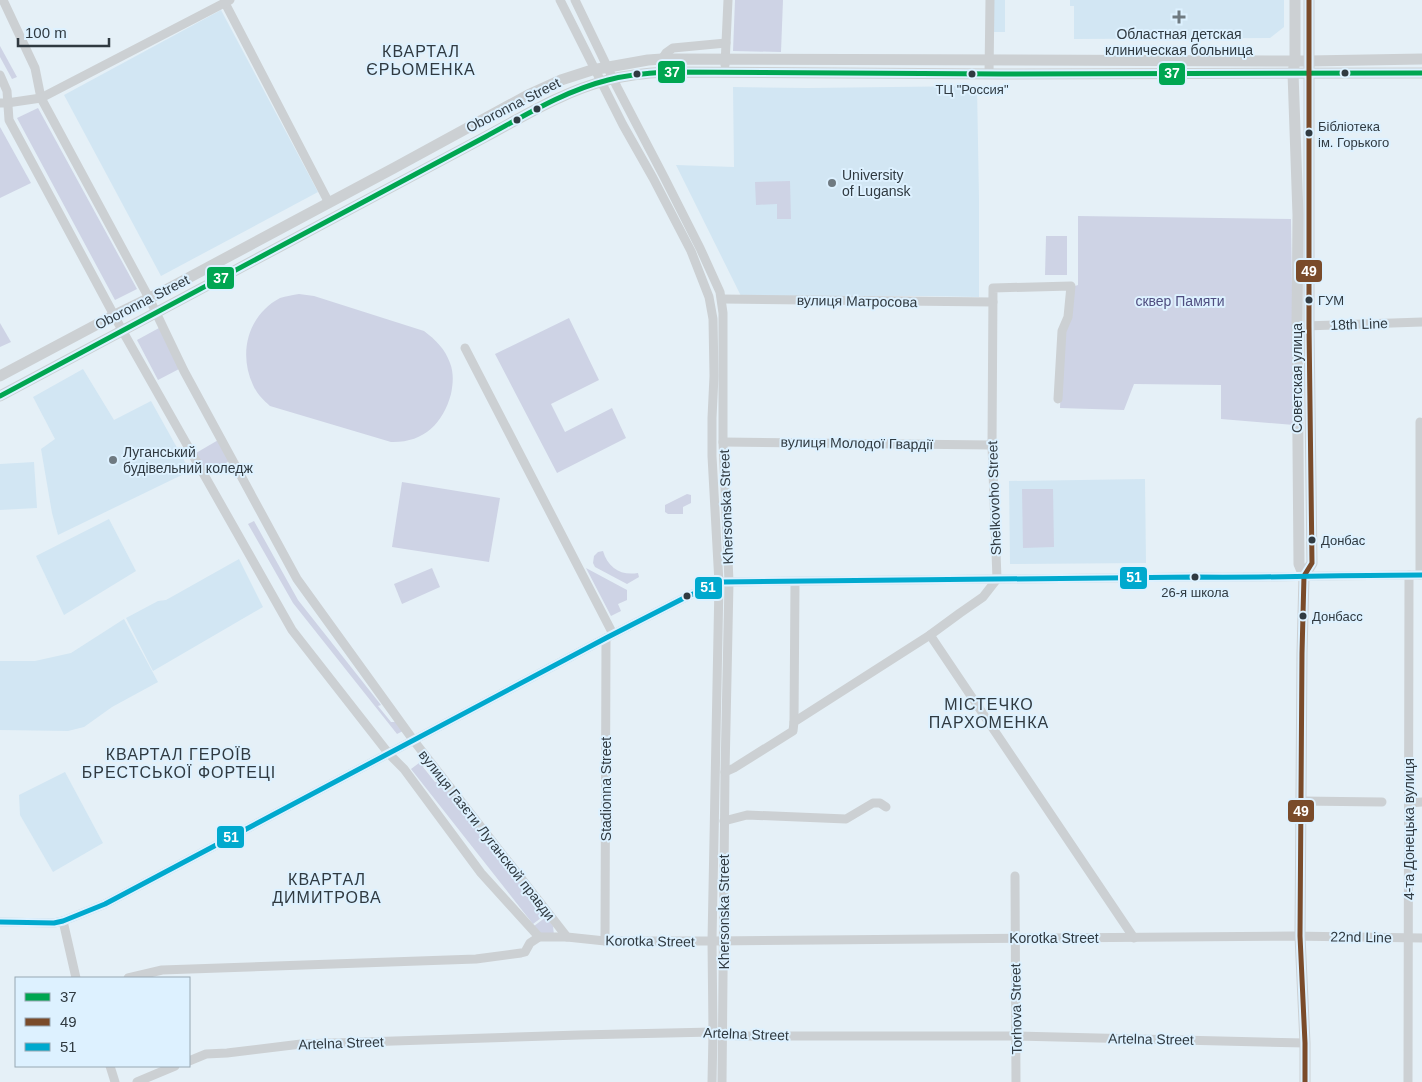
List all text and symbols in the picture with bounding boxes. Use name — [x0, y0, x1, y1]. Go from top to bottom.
marker: Областная детская клиническая больница — [1172, 10, 1186, 24]
scale bar — [18, 15, 109, 47]
text: 100 m — [25, 24, 67, 41]
place label: Областная детская клиническая больница — [1105, 26, 1253, 58]
district label: КВАРТАЛ ЄРЬОМЕНКА — [366, 43, 476, 78]
line badge: 37 — [657, 60, 686, 84]
line badge: 37 — [1158, 62, 1186, 86]
text: 37 — [664, 64, 680, 80]
text: 37 — [1164, 65, 1180, 81]
unlabelled marker — [1340, 68, 1350, 78]
unlabelled marker — [632, 69, 642, 79]
marker: ТЦ "Россия" — [967, 69, 977, 79]
street label: Oboronna Street — [463, 74, 563, 136]
place label: ТЦ "Россия" — [935, 82, 1009, 97]
unlabelled marker — [532, 104, 542, 114]
unlabelled marker — [512, 115, 522, 125]
place label: Бібліотека ім. Горького — [1318, 119, 1389, 150]
marker: Бібліотека ім. Горького — [1304, 128, 1314, 138]
place label: University of Lugansk — [842, 167, 911, 199]
marker: University of Lugansk — [826, 177, 838, 189]
line badge: 49 — [1295, 259, 1323, 283]
text: 49 — [1301, 263, 1317, 279]
line badge: 37 — [206, 266, 235, 290]
text: 37 — [213, 270, 229, 286]
street label: Oboronna Street — [92, 271, 192, 333]
street label: вулиця Матросова — [797, 292, 918, 310]
park label: сквер Памяти — [1135, 293, 1225, 309]
place label: ГУМ — [1318, 293, 1344, 308]
marker: ГУМ — [1304, 295, 1314, 305]
street label: 18th Line — [1330, 315, 1388, 333]
street label: Советская улица — [1289, 323, 1305, 433]
street label: вулиця Молодої Гвардії — [781, 434, 934, 452]
street label: Shelkovoho Street — [984, 440, 1004, 555]
place label: Луганський будівельний коледж — [123, 444, 253, 476]
street label: Khersonska Street — [716, 449, 736, 565]
marker: Луганський будівельний коледж — [107, 454, 119, 466]
place label: Донбас — [1321, 533, 1366, 548]
marker: Донбас — [1307, 535, 1317, 545]
line badge: 51 — [1119, 566, 1148, 590]
text: 51 — [1126, 569, 1142, 585]
marker: 26-я школа — [1190, 572, 1200, 582]
line badge: 51 — [694, 576, 723, 600]
text: 51 — [700, 579, 716, 595]
place label: 26-я школа — [1161, 585, 1229, 600]
unlabelled marker — [682, 591, 692, 601]
place label: Донбасс — [1312, 609, 1363, 624]
marker: Донбасс — [1298, 611, 1308, 621]
district label: МІСТЕЧКО ПАРХОМЕНКА — [929, 696, 1049, 731]
street label: Stadionna Street — [598, 737, 614, 841]
district label: КВАРТАЛ ГЕРОЇВ БРЕСТСЬКОЇ ФОРТЕЦІ — [82, 746, 276, 781]
street label: вулиця Газєти Луганской правди — [416, 747, 558, 923]
street label: 4-та Донецька вулиця — [1401, 758, 1417, 900]
line badge: 49 — [1287, 799, 1315, 823]
text: 49 — [1293, 803, 1309, 819]
line badge: 51 — [216, 825, 245, 849]
text: 51 — [223, 829, 239, 845]
street label: Khersonska Street — [716, 854, 732, 970]
district label: КВАРТАЛ ДИМИТРОВА — [272, 871, 382, 906]
street label: 22nd Line — [1330, 928, 1392, 946]
street label: Korotka Street — [1009, 930, 1099, 946]
street label: Korotka Street — [605, 932, 695, 950]
street label: Torhova Street — [1007, 963, 1025, 1055]
legend — [15, 977, 190, 1067]
text: 37 — [60, 988, 77, 1005]
text: 49 — [60, 1013, 77, 1030]
street label: Artelna Street — [703, 1025, 789, 1043]
street label: Artelna Street — [1108, 1030, 1194, 1048]
street label: Artelna Street — [298, 1034, 384, 1052]
text: 51 — [60, 1038, 77, 1055]

